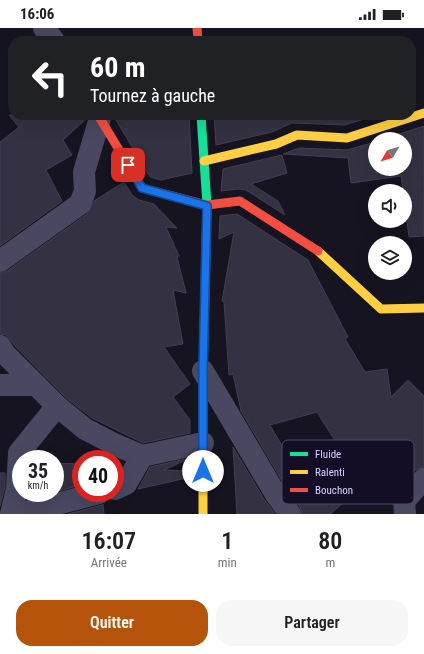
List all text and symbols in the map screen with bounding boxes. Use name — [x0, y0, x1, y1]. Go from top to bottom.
text: 16:06 — [20, 5, 54, 23]
text: 60 m — [90, 51, 146, 84]
icon: left — [24, 52, 76, 104]
text: Tournez à gauche — [90, 85, 215, 106]
north arrow — [368, 132, 412, 176]
map controls — [368, 132, 412, 280]
pin — [111, 148, 145, 182]
icon: arrive — [117, 154, 139, 176]
button: sound — [368, 184, 412, 228]
button: layers — [368, 236, 412, 280]
legend — [282, 440, 414, 504]
text: Fluide — [315, 448, 341, 461]
speed limit sign: 40 — [72, 450, 124, 502]
position arrow — [182, 450, 224, 492]
text: 35 — [28, 459, 48, 483]
text: Ralenti — [315, 466, 345, 479]
text: km/h — [28, 480, 48, 491]
text: Bouchon — [315, 484, 353, 497]
text: 16:07 — [82, 527, 136, 555]
text: 1 — [221, 527, 233, 555]
text: 80 — [318, 527, 342, 555]
text: Arrivée — [91, 555, 127, 570]
text: min — [218, 555, 237, 570]
text: m — [325, 555, 335, 570]
button: Quitter — [16, 600, 208, 646]
button: Partager — [216, 600, 408, 646]

